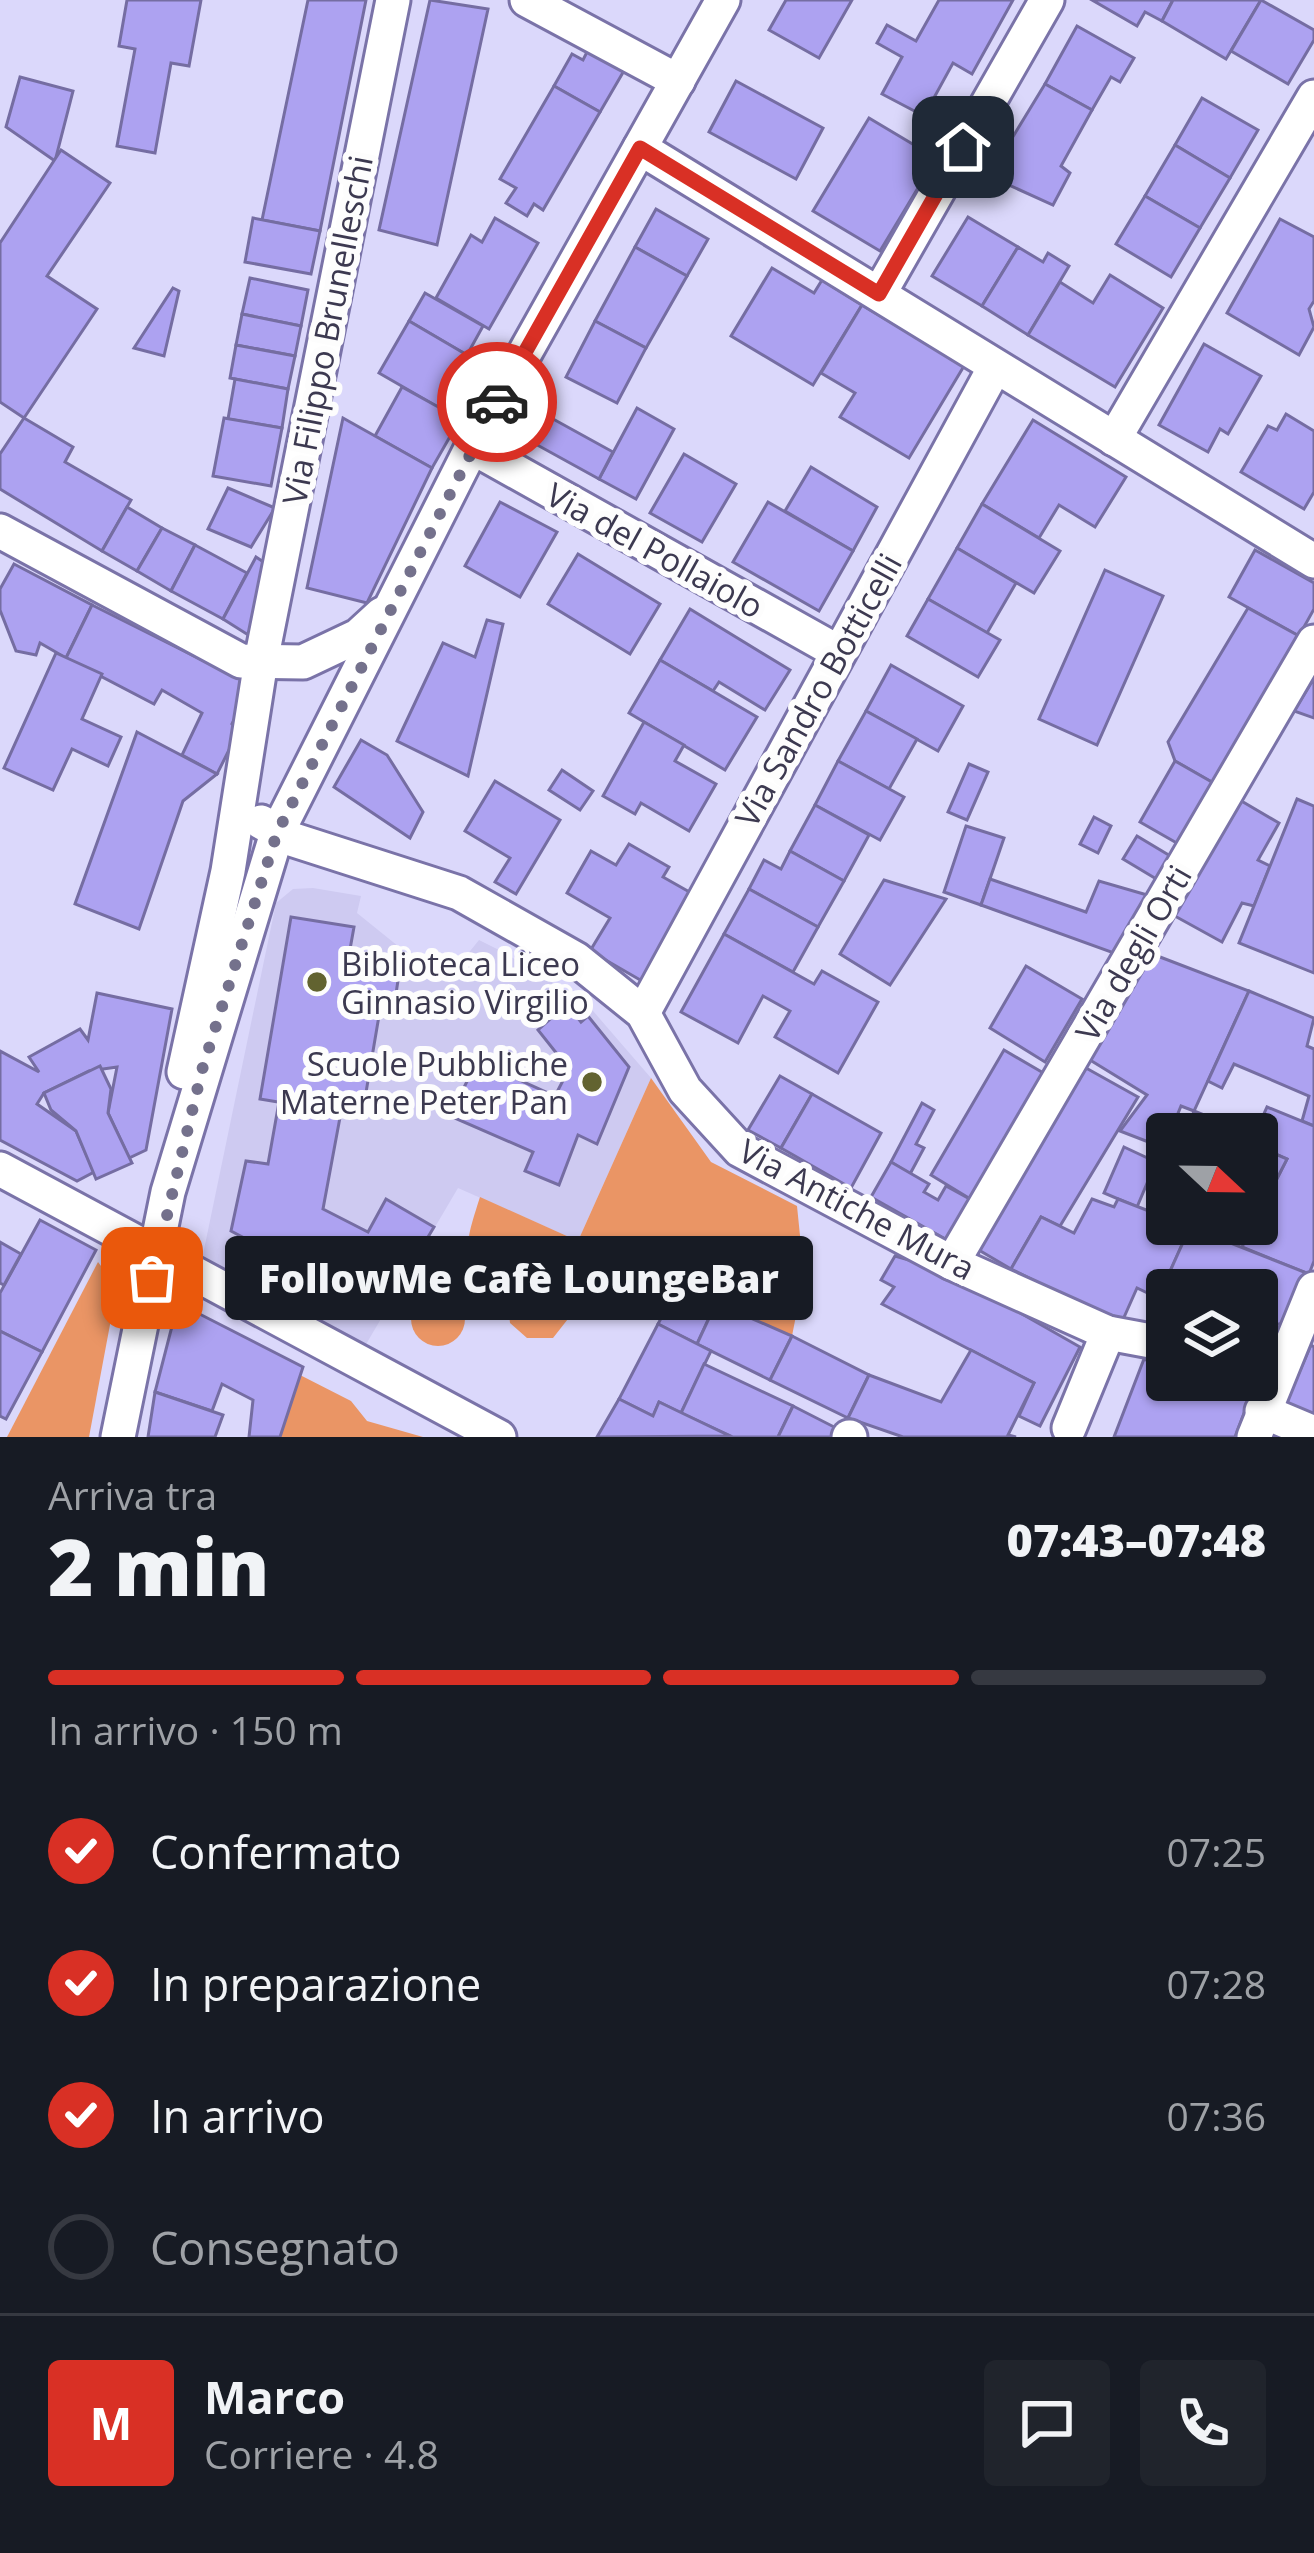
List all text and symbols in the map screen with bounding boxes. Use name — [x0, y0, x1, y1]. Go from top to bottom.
pin — [912, 96, 1014, 198]
icon: home — [930, 114, 996, 180]
street label: Via Filippo Brunelleschi — [271, 152, 383, 508]
courier — [437, 342, 557, 462]
icon: car — [464, 369, 530, 435]
street label: Via del Pollaiolo — [538, 472, 772, 628]
street label: Via Sandro Botticelli — [724, 545, 912, 835]
street label: Via degli Orti — [1065, 857, 1201, 1049]
place label: Biblioteca Liceo Ginnasio Virgilio — [341, 941, 589, 1024]
marker: Biblioteca Liceo Ginnasio Virgilio — [304, 969, 330, 995]
place label: Scuole Pubbliche Materne Peter Pan — [280, 1041, 568, 1124]
marker: Scuole Pubbliche Materne Peter Pan — [579, 1069, 605, 1095]
north arrow — [1146, 1113, 1278, 1245]
map controls — [1146, 1113, 1278, 1401]
street label: Via Antiche Mura — [731, 1128, 983, 1290]
pin — [101, 1227, 203, 1329]
callout: FollowMe Cafè LoungeBar — [224, 1236, 812, 1320]
icon: bag — [119, 1245, 185, 1311]
text: FollowMe Cafè LoungeBar — [259, 1251, 779, 1304]
button: layers — [1146, 1269, 1278, 1401]
text: Arriva tra — [48, 1468, 217, 1521]
text: 07:43–07:48 — [1007, 1509, 1266, 1570]
text: 2 min — [48, 1513, 270, 1619]
text: In arrivo · 150 m — [48, 1703, 343, 1756]
icon: check — [48, 1818, 114, 1884]
text: Confermato — [150, 1821, 402, 1882]
text: 07:25 — [1167, 1825, 1266, 1878]
icon: check — [48, 1950, 114, 2016]
text: In preparazione — [150, 1953, 481, 2014]
text: 07:28 — [1167, 1957, 1266, 2010]
icon: check — [48, 2082, 114, 2148]
text: In arrivo — [150, 2085, 325, 2146]
text: 07:36 — [1167, 2089, 1266, 2142]
text: Consegnato — [150, 2217, 400, 2278]
button: chat — [984, 2360, 1110, 2486]
button: phone — [1140, 2360, 1266, 2486]
text: Marco — [204, 2366, 345, 2427]
text: M — [90, 2392, 132, 2453]
text: Corriere · 4.8 — [204, 2427, 439, 2480]

